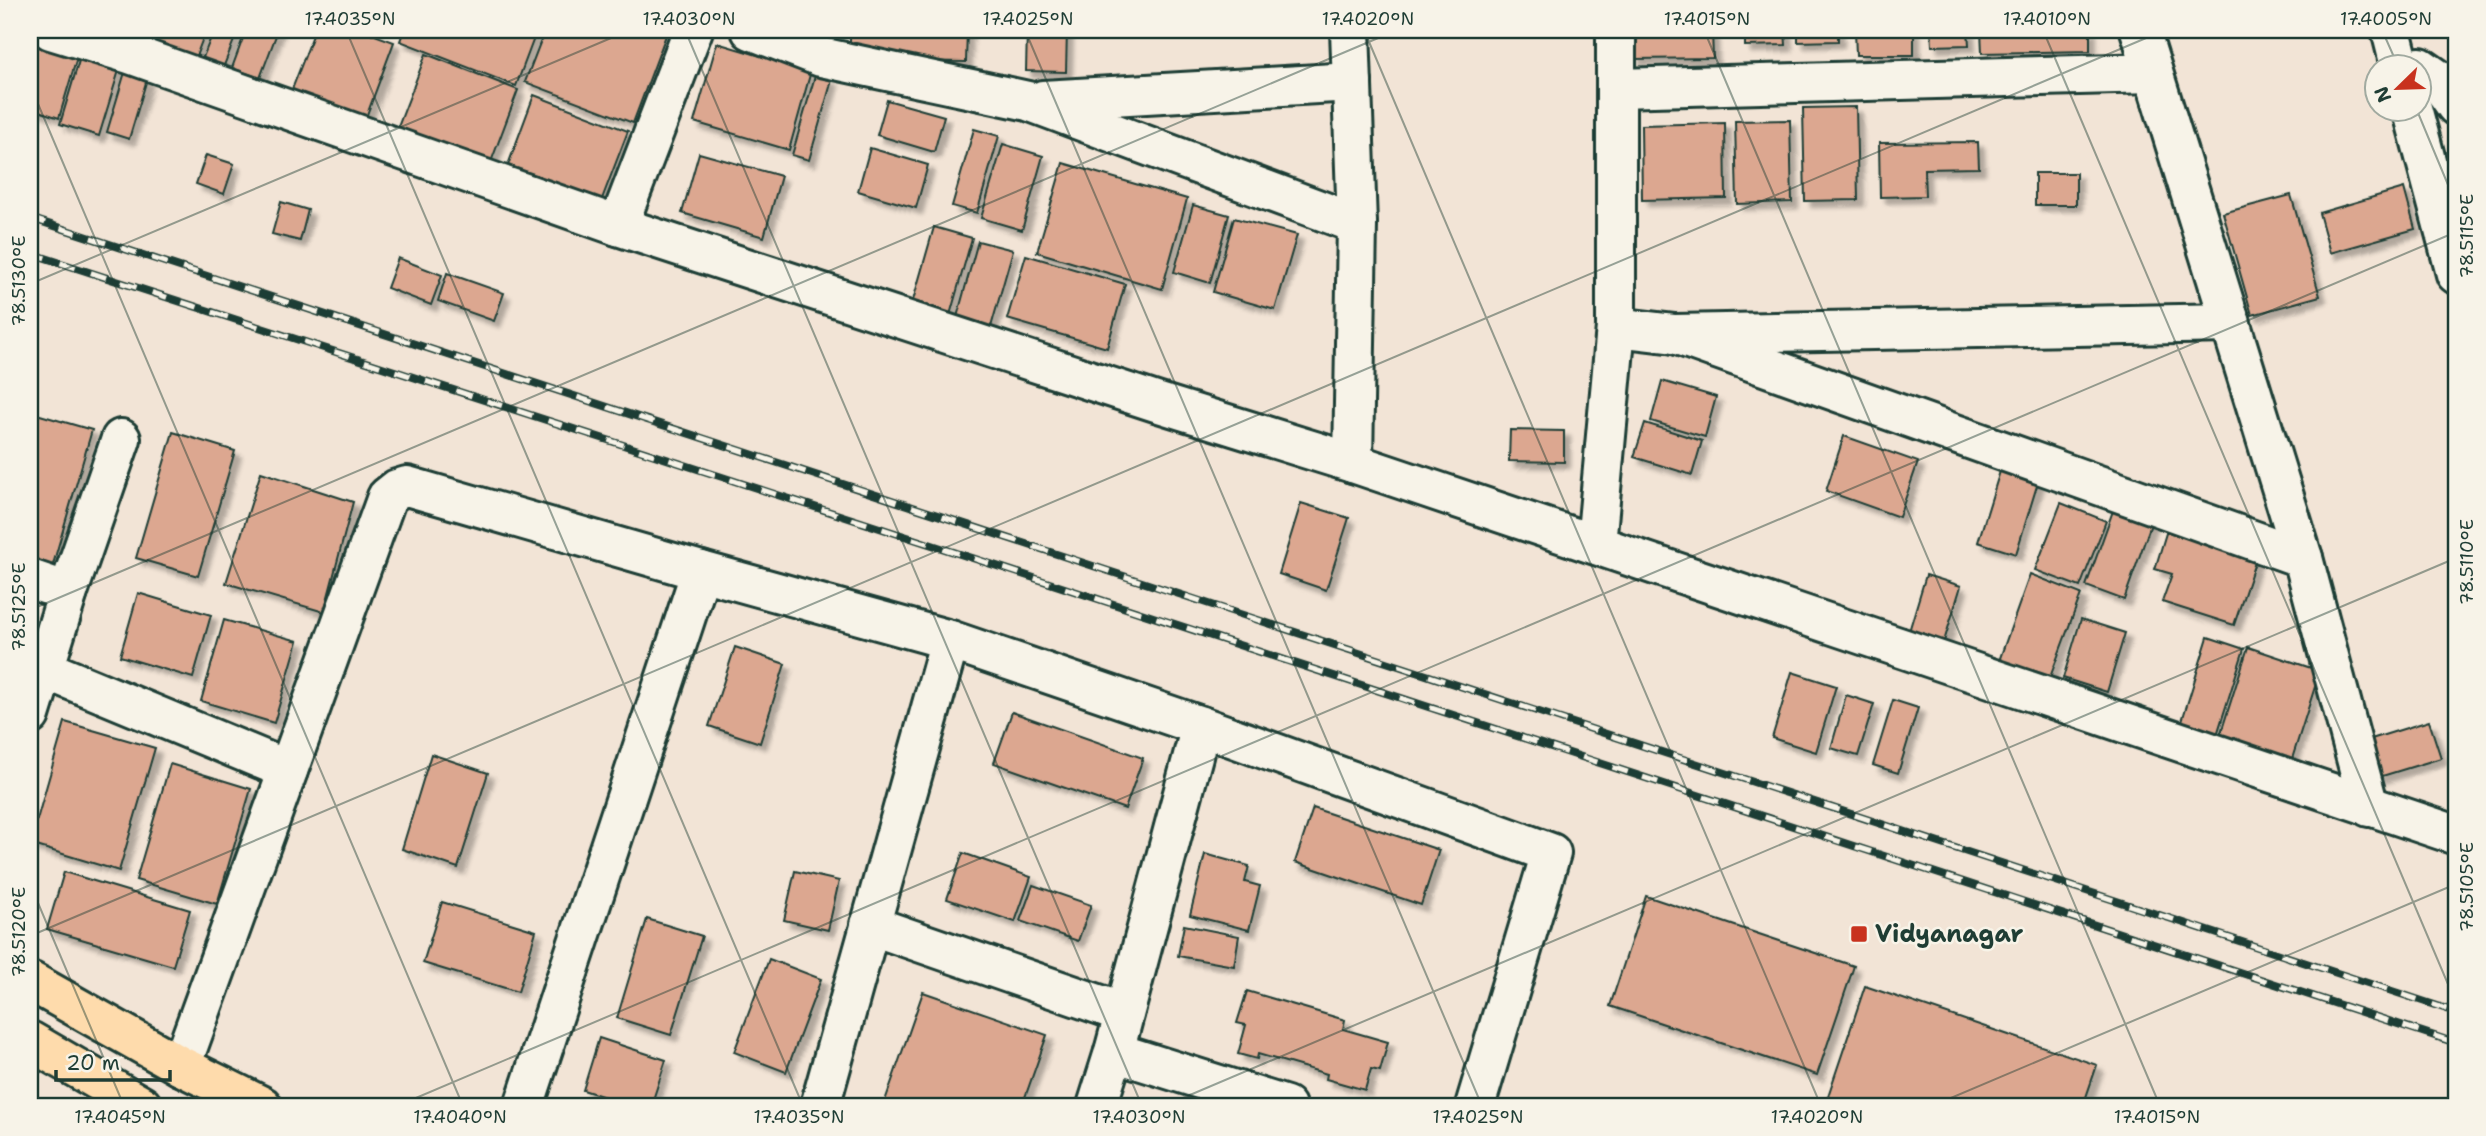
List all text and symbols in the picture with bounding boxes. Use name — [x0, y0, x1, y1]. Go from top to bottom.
text: 17.4035°N — [304, 7, 396, 31]
text: 17.4030°N — [643, 7, 735, 31]
text: 17.4025°N — [982, 7, 1074, 31]
text: 17.4020°N — [1322, 7, 1414, 31]
text: 17.4015°N — [1664, 7, 1750, 31]
text: 17.4010°N — [2003, 7, 2091, 31]
text: 17.4005°N — [2340, 7, 2432, 31]
north arrow — [2364, 52, 2434, 122]
text: N — [2368, 83, 2397, 106]
text: 78.5115°E — [2455, 194, 2479, 278]
text: 78.5130°E — [7, 236, 31, 326]
text: 78.5110°E — [2455, 519, 2479, 605]
text: 78.5125°E — [7, 562, 31, 652]
text: 78.5105°E — [2455, 842, 2479, 932]
text: 78.5120°E — [7, 887, 31, 977]
place label: Vidyanagar — [1875, 918, 2023, 950]
marker: Vidyanagar — [1849, 924, 1869, 944]
scale bar — [56, 1038, 170, 1082]
text: 20 m — [66, 1049, 120, 1077]
text: 17.4045°N — [74, 1105, 166, 1129]
text: 17.4040°N — [413, 1105, 507, 1129]
text: 17.4035°N — [753, 1105, 845, 1129]
text: 17.4030°N — [1093, 1105, 1185, 1129]
text: 17.4025°N — [1432, 1105, 1524, 1129]
text: 17.4020°N — [1771, 1105, 1863, 1129]
text: 17.4015°N — [2114, 1105, 2200, 1129]

